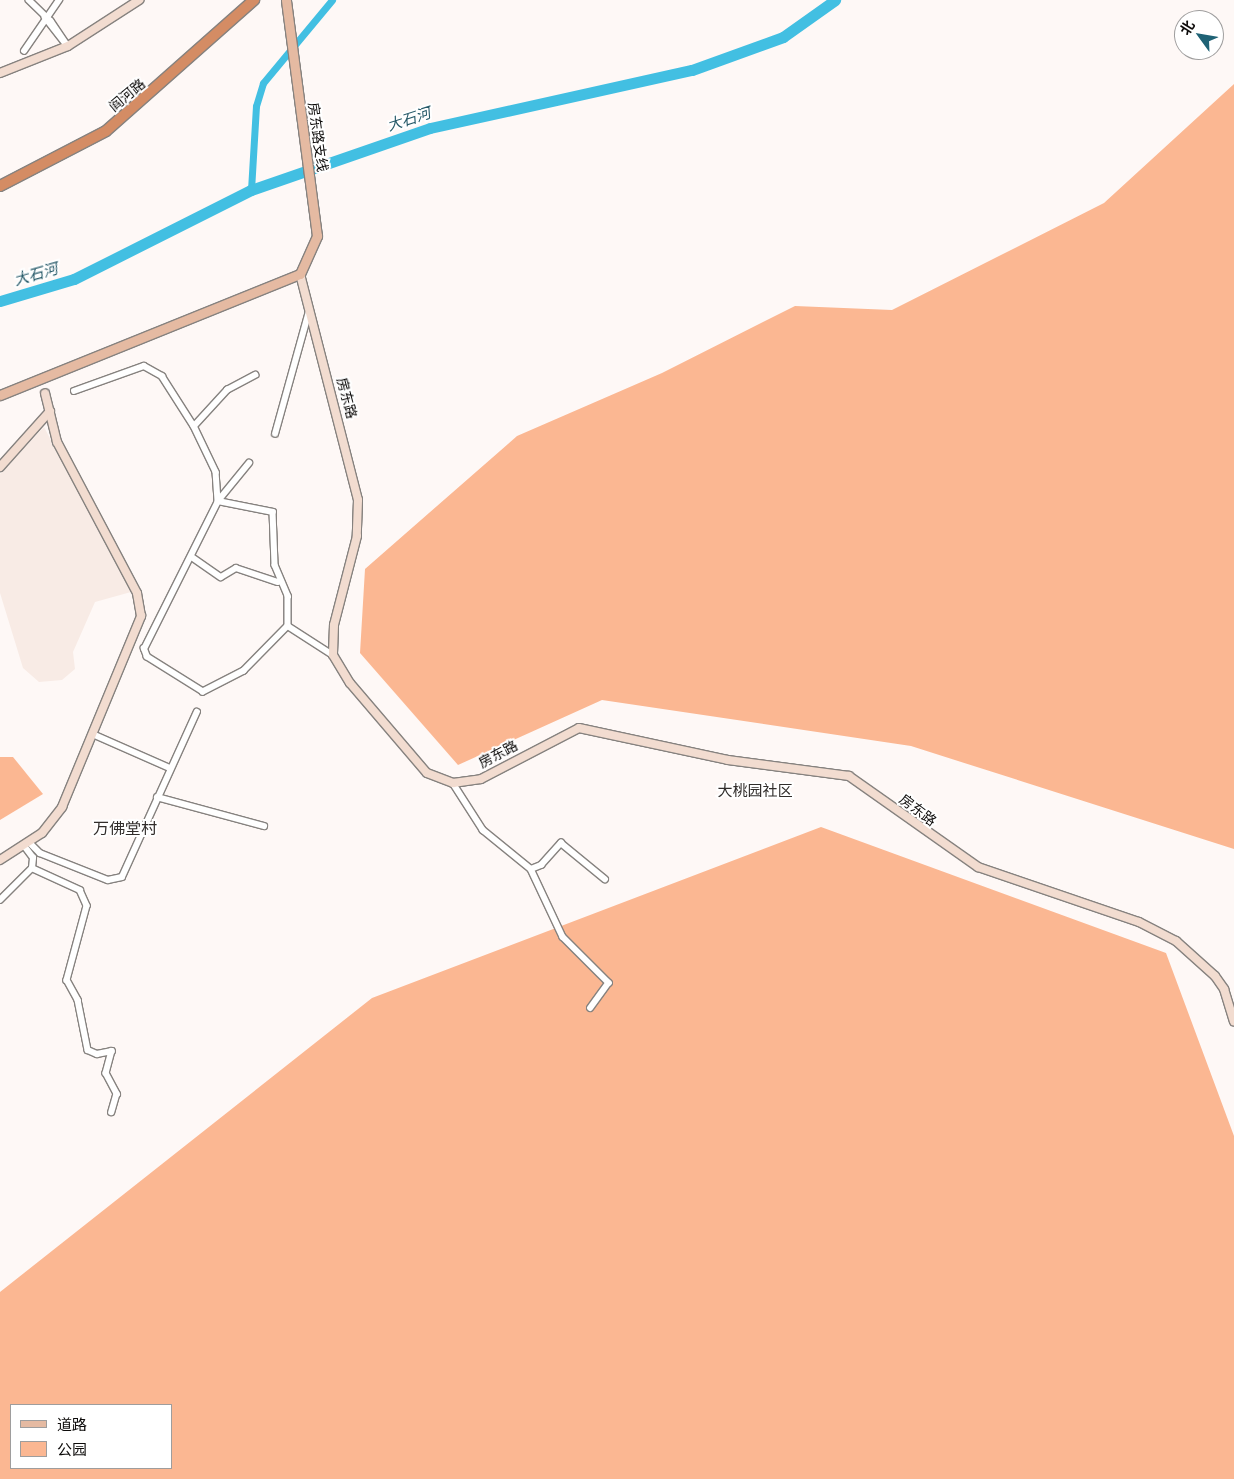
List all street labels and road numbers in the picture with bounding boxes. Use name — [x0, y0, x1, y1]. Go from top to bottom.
street label: 阎河路 — [106, 75, 148, 115]
street label: 房东路支线 — [305, 101, 331, 173]
street label: 房东路 — [333, 376, 361, 420]
street label: 房东路 — [476, 737, 520, 771]
street label: 房东路 — [896, 791, 940, 829]

